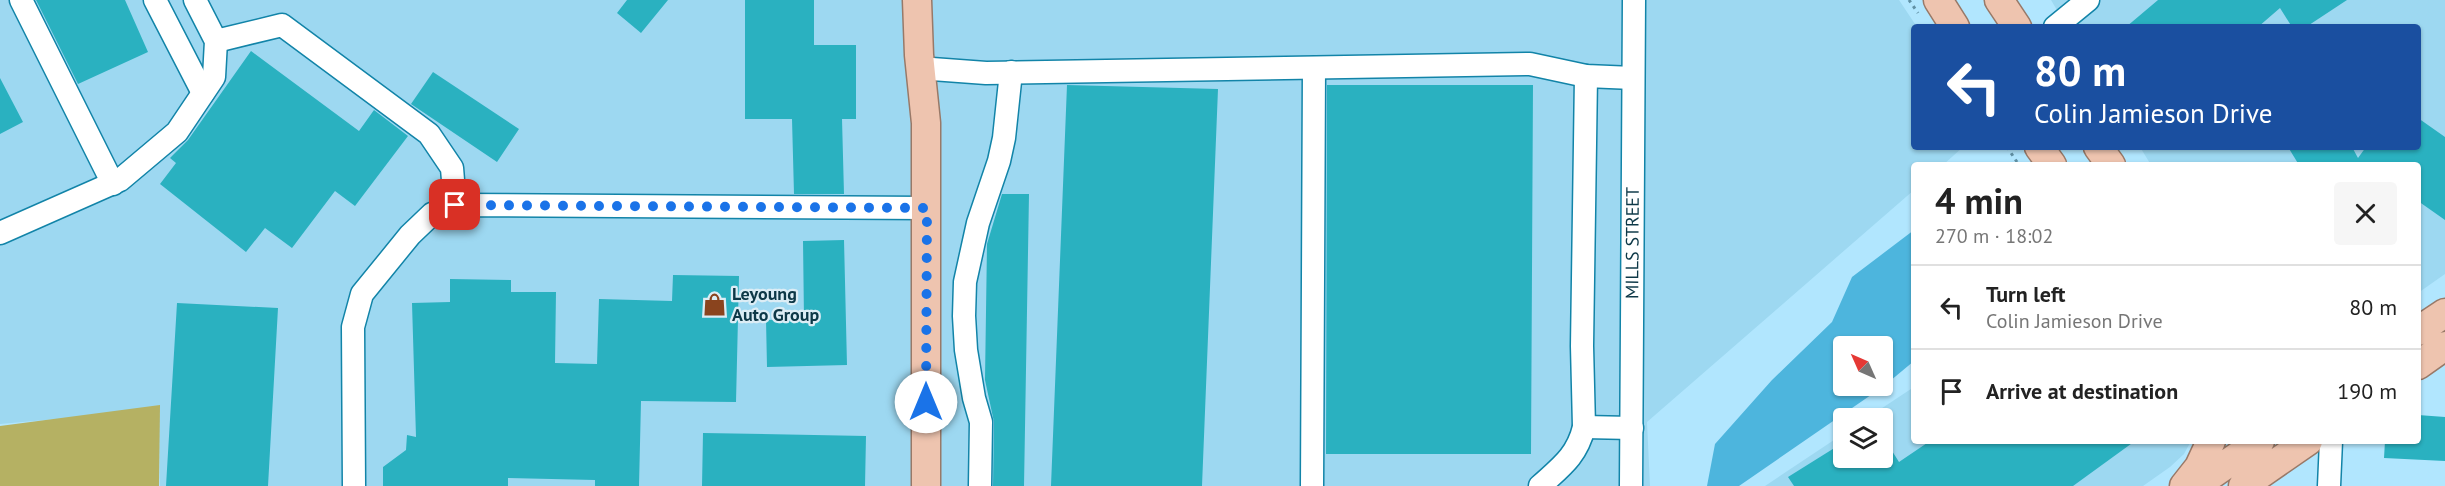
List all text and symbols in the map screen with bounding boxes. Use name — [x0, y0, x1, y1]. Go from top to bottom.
text: 80 m — [2034, 43, 2126, 98]
icon: left — [1935, 48, 2013, 126]
text: Colin Jamieson Drive — [2034, 96, 2273, 130]
text: 4 min — [1935, 177, 2023, 224]
pin — [429, 179, 480, 230]
button: close — [2334, 182, 2397, 245]
street label: MILLS STREET — [1620, 187, 1644, 299]
icon: arrive — [438, 188, 471, 221]
text: 270 m · 18:02 — [1935, 223, 2053, 249]
text: Turn left — [1986, 280, 2066, 308]
place label: Leyoung Auto Group — [732, 282, 819, 326]
shop icon: Leyoung Auto Group — [701, 291, 727, 317]
icon: left — [1935, 291, 1968, 324]
text: 80 m — [2349, 293, 2397, 321]
text: Colin Jamieson Drive — [1986, 308, 2163, 334]
north arrow — [1833, 336, 1893, 396]
map controls — [1833, 336, 1893, 468]
position arrow — [894, 370, 958, 434]
icon: arrive — [1935, 375, 1968, 408]
text: Arrive at destination — [1986, 377, 2178, 405]
text: 190 m — [2337, 377, 2397, 405]
button: layers — [1833, 408, 1893, 468]

